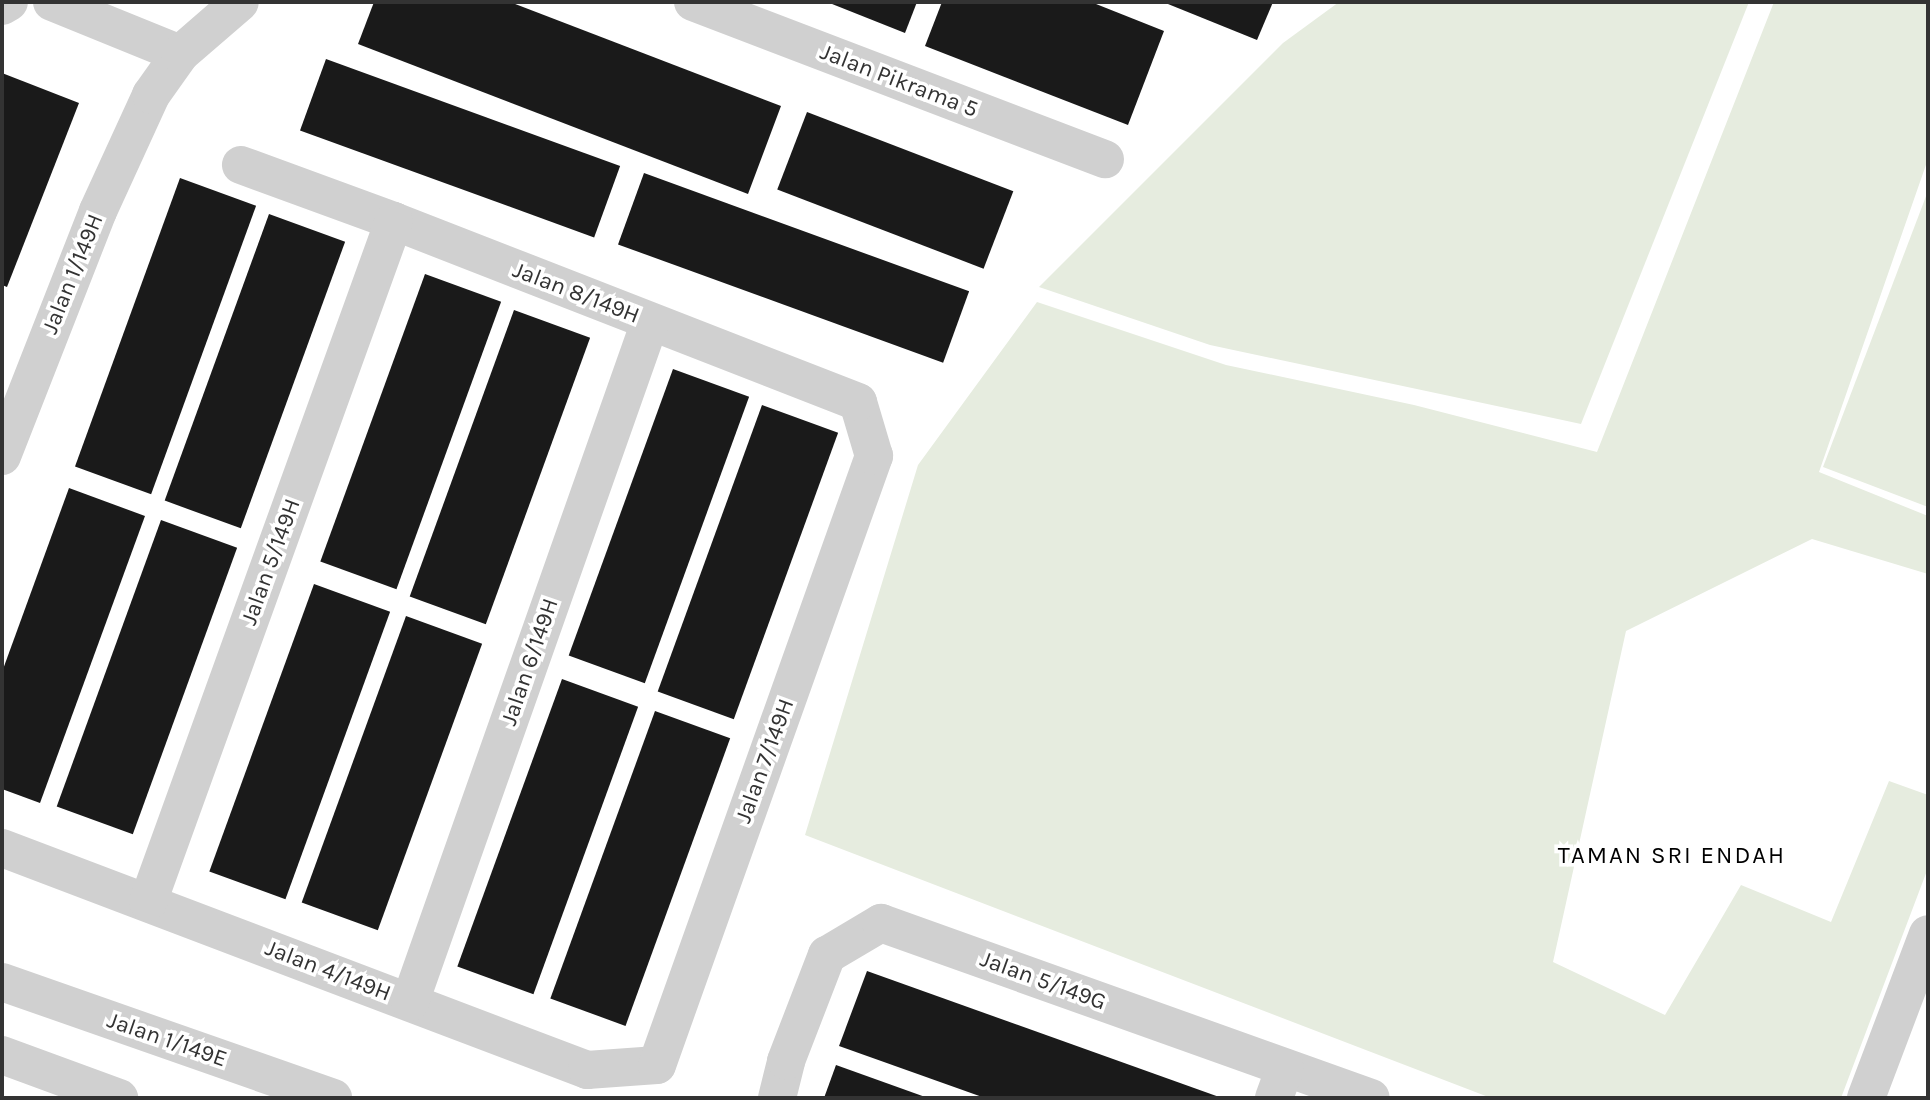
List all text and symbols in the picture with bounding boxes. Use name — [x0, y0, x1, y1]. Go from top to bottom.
street label: Jalan Pikrama 5 — [816, 38, 982, 124]
street label: Jalan 1/149H — [36, 210, 110, 338]
street label: Jalan 8/149H — [509, 256, 643, 330]
street label: Jalan 5/149H — [235, 495, 307, 629]
street label: Jalan 6/149H — [495, 595, 565, 729]
street label: Jalan 7/149H — [730, 695, 800, 827]
district label: TAMAN SRI ENDAH — [1560, 842, 1784, 870]
street label: Jalan 4/149H — [261, 934, 395, 1008]
street label: Jalan 5/149G — [976, 945, 1110, 1017]
street label: Jalan 1/149E — [104, 1007, 230, 1073]

